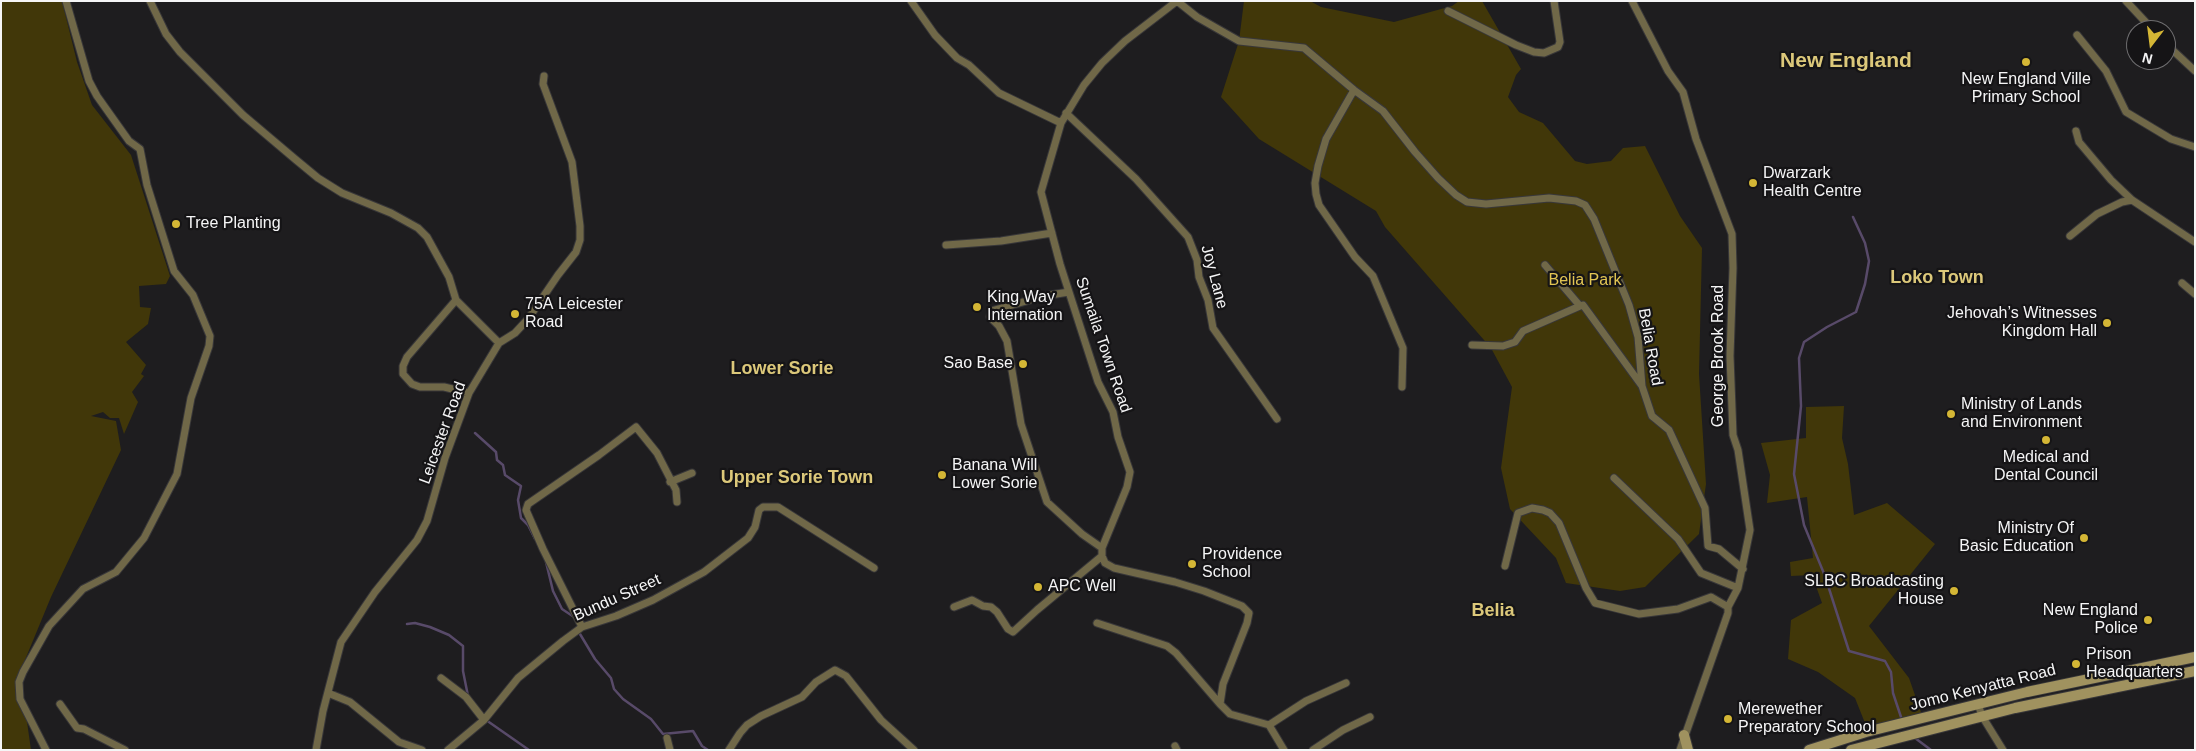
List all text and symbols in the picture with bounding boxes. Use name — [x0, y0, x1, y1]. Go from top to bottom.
north arrow — [2126, 20, 2176, 70]
district label: New England — [1780, 48, 1912, 74]
text: N — [2140, 49, 2154, 68]
marker: New England Ville Primary School — [2020, 56, 2032, 68]
place label: New England Ville Primary School — [1961, 70, 2091, 108]
place label: Dwarzark Health Centre — [1763, 164, 1862, 202]
marker: Dwarzark Health Centre — [1747, 177, 1759, 189]
place label: Tree Planting — [186, 214, 281, 234]
marker: Tree Planting — [170, 218, 182, 230]
street label: Joy Lane — [1196, 243, 1232, 311]
district label: Loko Town — [1890, 267, 1984, 289]
park label: Belia Park — [1549, 271, 1621, 291]
street label: Sumaila Town Road — [1071, 275, 1135, 415]
street label: George Brook Road — [1709, 285, 1729, 427]
place label: King Way Internation — [987, 288, 1063, 326]
place label: 75A Leicester Road — [525, 295, 623, 333]
marker: King Way Internation — [971, 301, 983, 313]
place label: Jehovah’s Witnesses Kingdom Hall — [1947, 304, 2097, 342]
street label: Belia Road — [1634, 307, 1666, 387]
marker: 75A Leicester Road — [509, 308, 521, 320]
marker: Jehovah’s Witnesses Kingdom Hall — [2101, 317, 2113, 329]
place label: Sao Base — [944, 354, 1013, 374]
district label: Lower Sorie — [730, 358, 834, 380]
marker: Sao Base — [1017, 358, 1029, 370]
street label: Leicester Road — [416, 379, 470, 487]
place label: Ministry of Lands and Environment — [1961, 395, 2082, 433]
marker: Ministry of Lands and Environment — [1945, 408, 1957, 420]
marker: Medical and Dental Council — [2040, 434, 2052, 446]
place label: Medical and Dental Council — [1994, 448, 2098, 486]
place label: Banana Will Lower Sorie — [952, 456, 1037, 494]
district label: Upper Sorie Town — [721, 467, 873, 489]
marker: Banana Will Lower Sorie — [936, 469, 948, 481]
place label: Ministry Of Basic Education — [1959, 519, 2074, 557]
marker: Ministry Of Basic Education — [2078, 532, 2090, 544]
place label: Providence School — [1202, 545, 1282, 583]
marker: Providence School — [1186, 558, 1198, 570]
street label: Bundu Street — [570, 570, 664, 626]
place label: SLBC Broadcasting House — [1804, 572, 1944, 610]
place label: APC Well — [1048, 577, 1116, 597]
marker: APC Well — [1032, 581, 1044, 593]
marker: SLBC Broadcasting House — [1948, 585, 1960, 597]
district label: Belia — [1471, 600, 1515, 622]
place label: New England Police — [2043, 601, 2138, 639]
marker: New England Police — [2142, 614, 2154, 626]
place label: Prison Headquarters — [2086, 645, 2183, 683]
marker: Prison Headquarters — [2070, 658, 2082, 670]
street label: Jomo Kenyatta Road — [1908, 661, 2058, 715]
place label: Merewether Preparatory School — [1738, 700, 1875, 738]
marker: Merewether Preparatory School — [1722, 713, 1734, 725]

